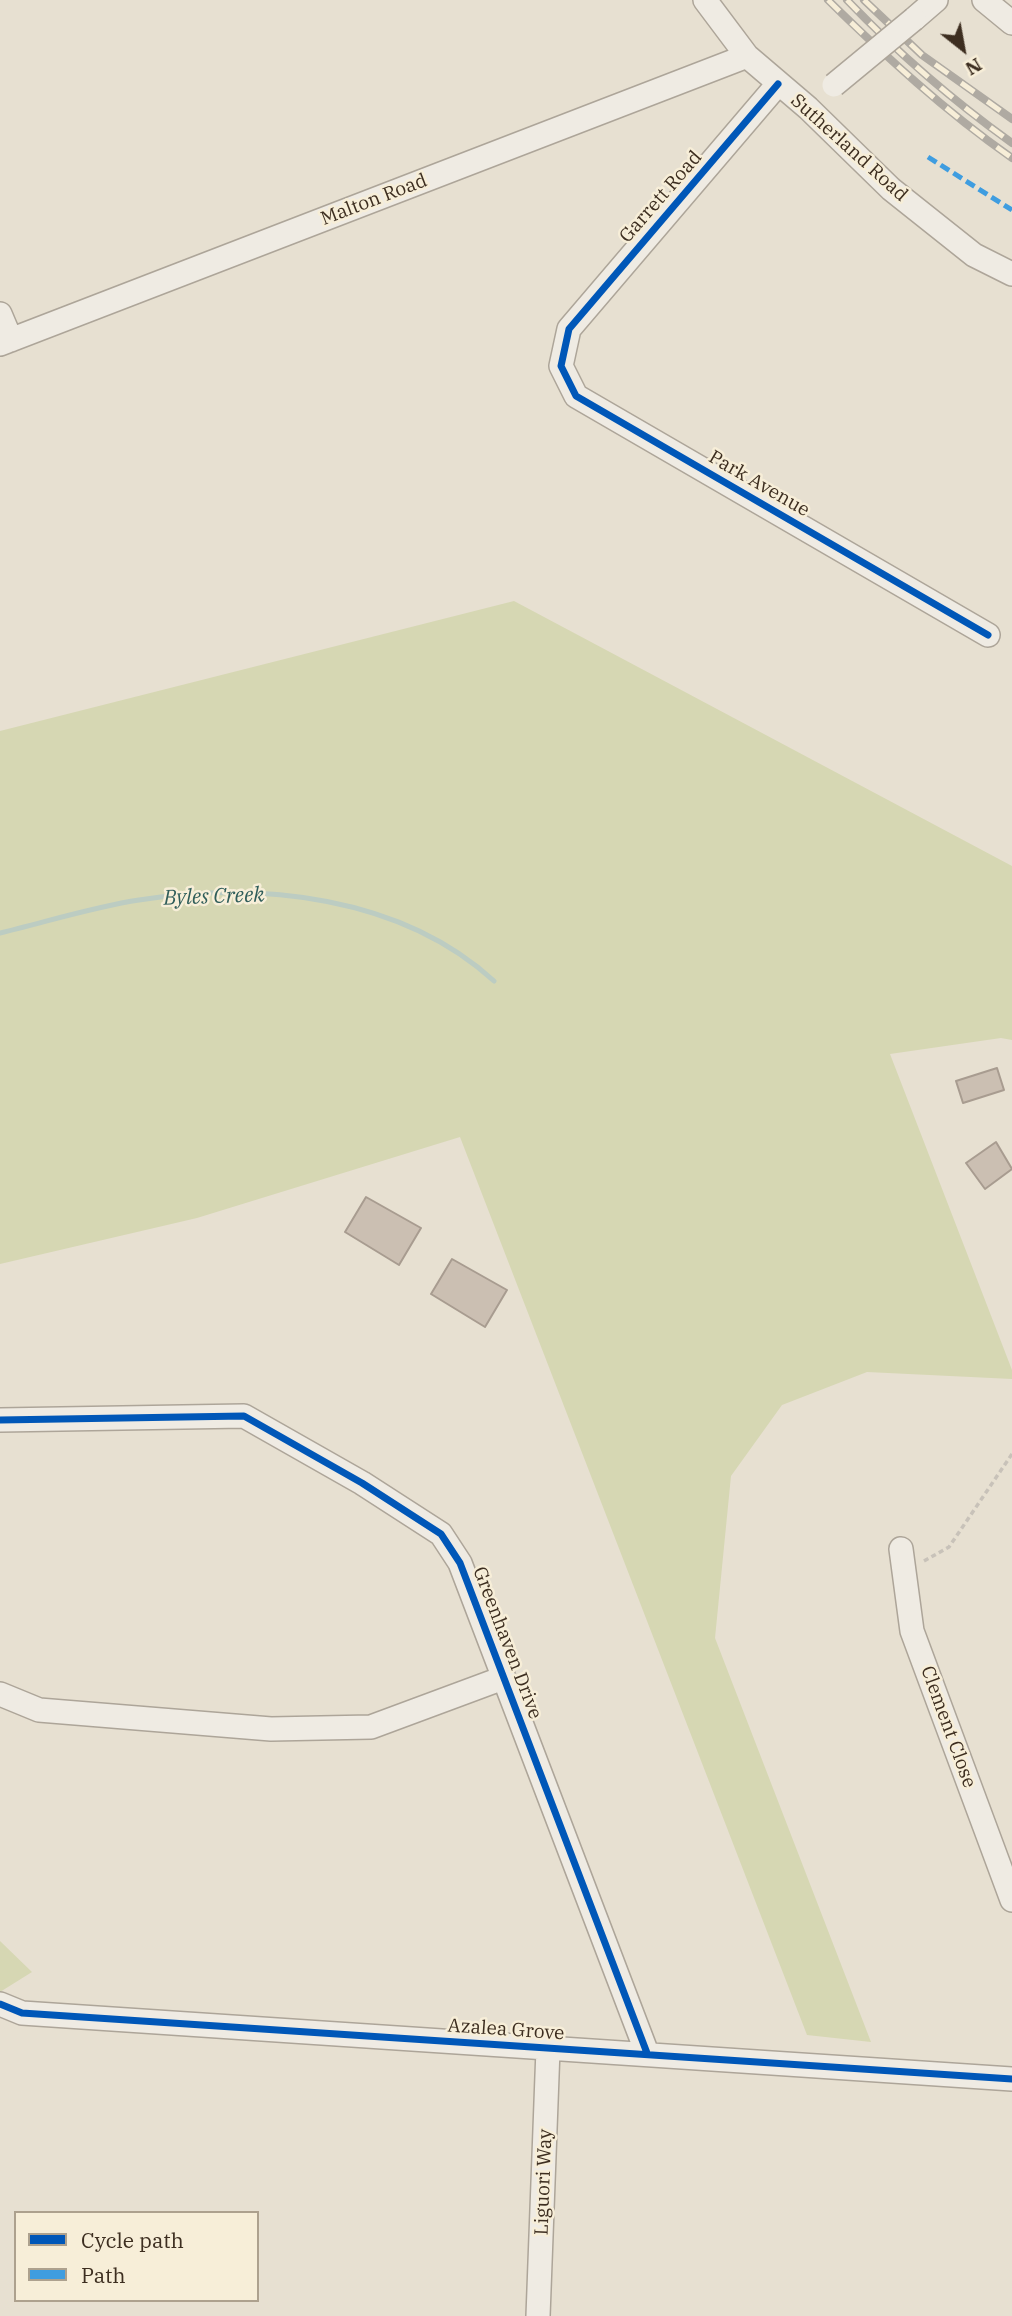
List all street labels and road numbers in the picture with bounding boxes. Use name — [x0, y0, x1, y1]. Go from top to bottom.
street label: Sutherland Road — [786, 89, 912, 207]
street label: Garrett Road — [615, 146, 707, 248]
street label: Malton Road — [318, 169, 430, 231]
street label: Park Avenue — [705, 446, 813, 522]
street label: Greenhaven Drive — [467, 1564, 547, 1722]
street label: Clement Close — [915, 1663, 981, 1791]
street label: Azalea Grove — [447, 2015, 565, 2045]
street label: Liguori Way — [531, 2128, 557, 2236]

